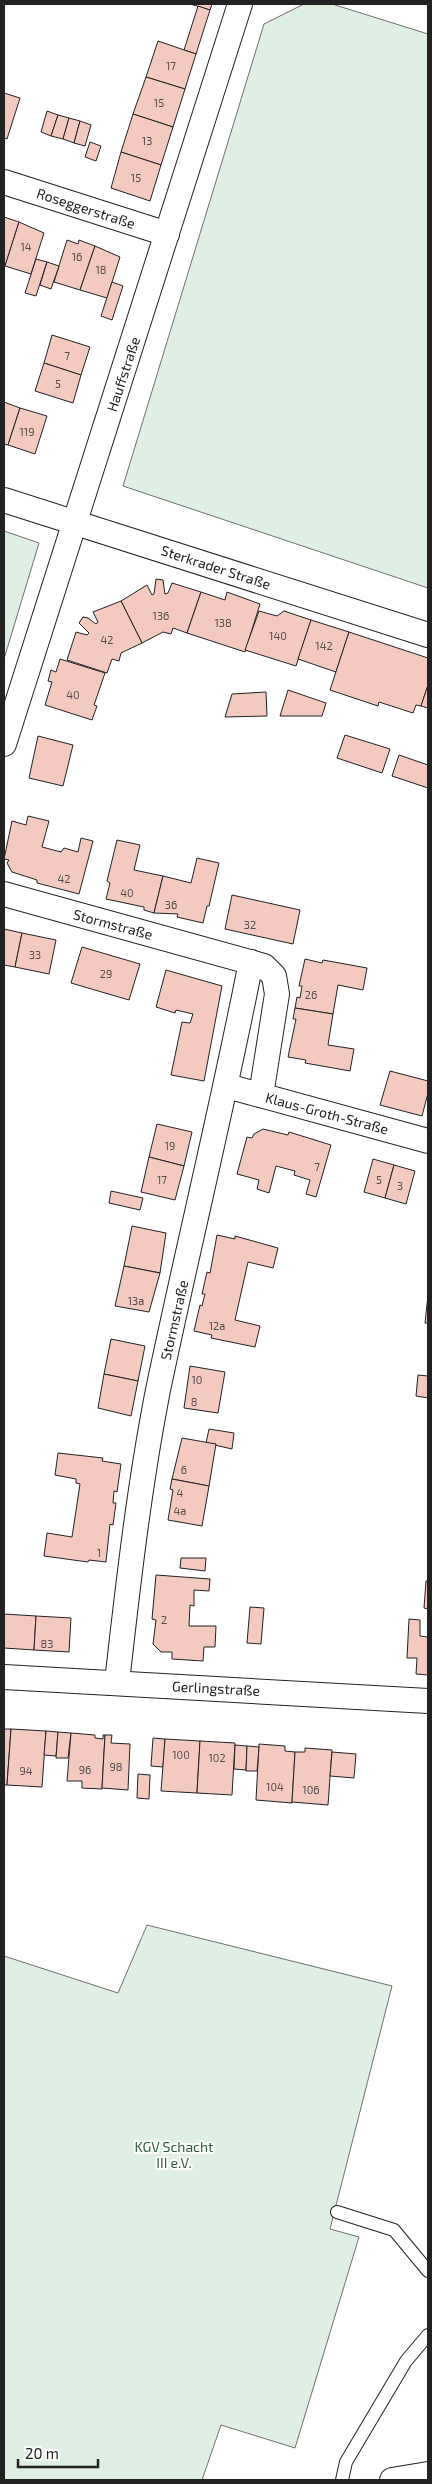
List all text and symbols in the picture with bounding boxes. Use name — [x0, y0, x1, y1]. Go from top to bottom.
house number: 17 — [166, 59, 176, 72]
house number: 15 — [154, 96, 164, 109]
house number: 13 — [142, 134, 152, 147]
house number: 15 — [131, 171, 141, 184]
street label: Roseggerstraße — [35, 184, 137, 232]
house number: 14 — [20, 240, 32, 253]
house number: 16 — [72, 250, 82, 263]
house number: 18 — [95, 263, 107, 276]
street label: Hauffstraße — [103, 334, 143, 414]
house number: 7 — [64, 349, 70, 362]
house number: 5 — [55, 377, 61, 390]
house number: 119 — [19, 425, 35, 438]
street label: Sterkrader Straße — [159, 541, 273, 593]
house number: 136 — [153, 609, 169, 622]
house number: 138 — [214, 616, 232, 629]
house number: 140 — [269, 629, 287, 642]
house number: 42 — [101, 633, 113, 646]
house number: 142 — [315, 639, 333, 652]
house number: 40 — [66, 688, 80, 701]
house number: 42 — [58, 872, 70, 885]
house number: 40 — [120, 886, 134, 899]
house number: 36 — [165, 898, 177, 911]
street label: Stormstraße — [71, 905, 155, 943]
house number: 32 — [244, 918, 256, 931]
house number: 33 — [29, 948, 41, 961]
house number: 29 — [100, 967, 112, 980]
house number: 26 — [305, 988, 317, 1001]
street label: Klaus-Groth-Straße — [264, 1088, 390, 1138]
house number: 19 — [165, 1139, 175, 1152]
house number: 7 — [314, 1160, 320, 1173]
house number: 17 — [157, 1173, 167, 1186]
house number: 5 — [376, 1173, 382, 1186]
house number: 3 — [397, 1179, 403, 1192]
street label: Stormstraße — [157, 1278, 191, 1362]
house number: 13a — [128, 1294, 144, 1307]
house number: 12a — [209, 1319, 225, 1332]
house number: 10 — [191, 1373, 203, 1386]
house number: 8 — [191, 1395, 197, 1408]
house number: 6 — [181, 1463, 187, 1476]
house number: 4 — [177, 1486, 184, 1499]
house number: 4a — [174, 1504, 186, 1517]
house number: 1 — [97, 1546, 101, 1559]
house number: 2 — [161, 1613, 167, 1626]
house number: 83 — [41, 1637, 53, 1650]
street label: Gerlingstraße — [172, 1677, 260, 1699]
house number: 100 — [172, 1748, 190, 1761]
house number: 102 — [208, 1751, 226, 1764]
house number: 98 — [110, 1760, 122, 1773]
house number: 96 — [79, 1763, 91, 1776]
house number: 94 — [19, 1764, 33, 1777]
house number: 104 — [266, 1780, 284, 1793]
house number: 106 — [302, 1783, 320, 1796]
park label: KGV Schacht III e.V. — [135, 2138, 213, 2171]
scale bar — [18, 2436, 98, 2468]
text: 20 m — [25, 2444, 59, 2462]

